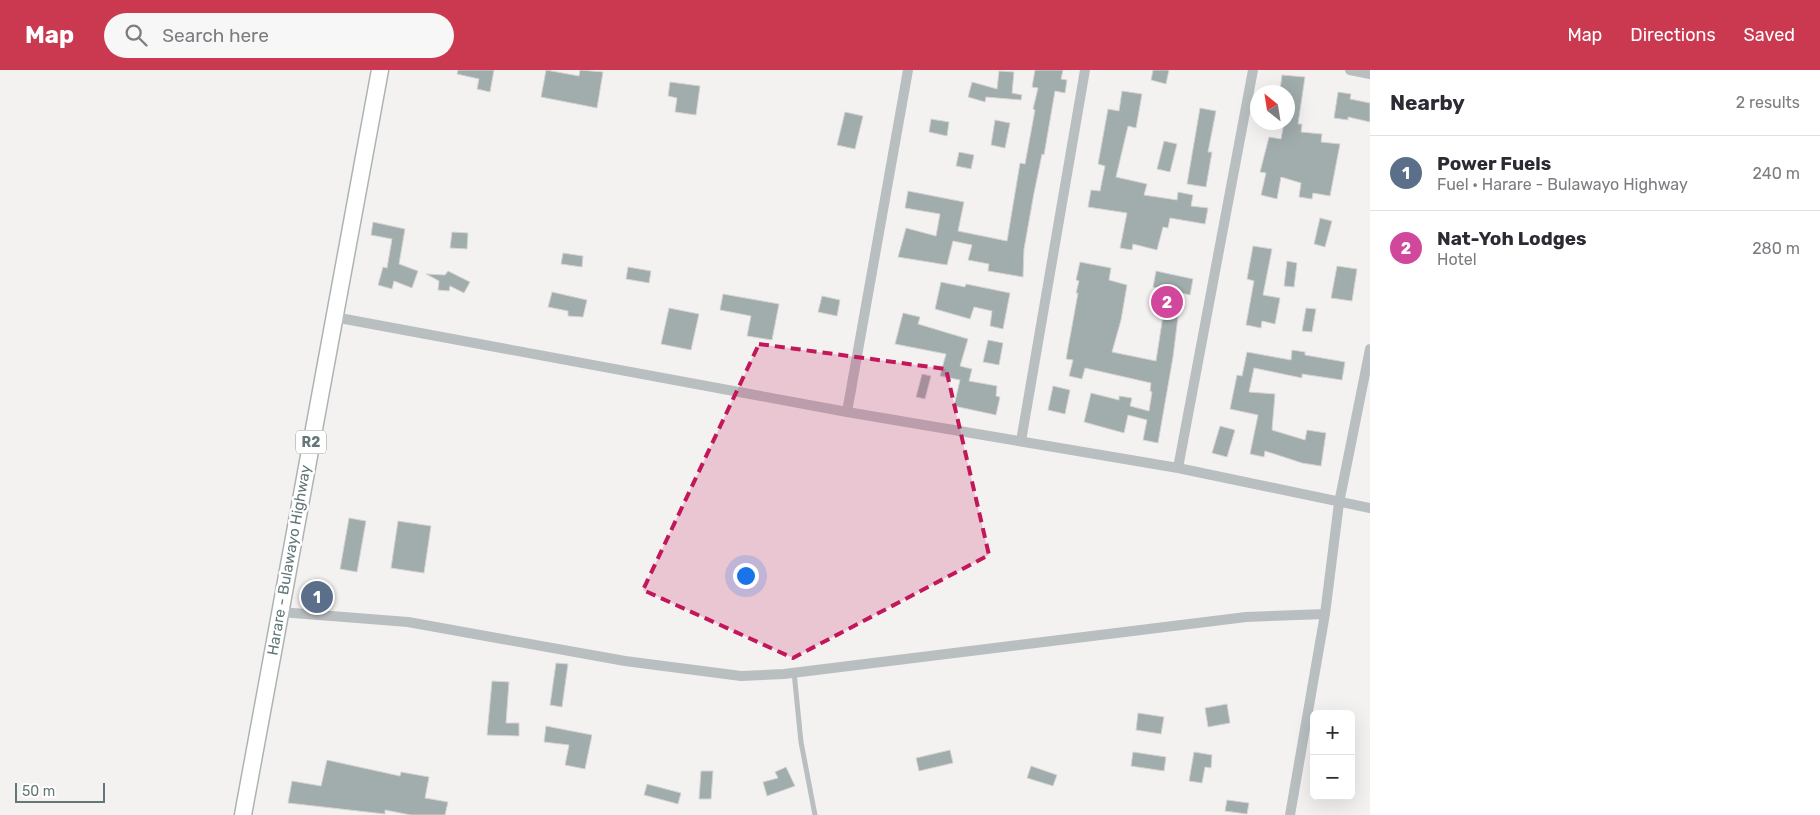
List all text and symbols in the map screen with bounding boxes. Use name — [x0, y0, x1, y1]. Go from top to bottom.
search box — [104, 13, 454, 58]
text: Map — [25, 21, 74, 49]
icon: search — [122, 21, 150, 49]
text: Search here — [162, 24, 269, 47]
text: Map — [1567, 24, 1602, 46]
text: Directions — [1630, 24, 1716, 46]
text: Saved — [1744, 24, 1795, 46]
north arrow — [1250, 85, 1295, 130]
text: Nearby — [1390, 90, 1465, 115]
text: 2 results — [1736, 93, 1800, 112]
text: Power Fuels — [1437, 152, 1551, 175]
text: 1 — [1402, 164, 1410, 183]
text: 240 m — [1753, 164, 1800, 183]
text: Fuel · Harare - Bulawayo Highway — [1437, 175, 1688, 194]
text: Nat-Yoh Lodges — [1437, 227, 1587, 250]
text: 2 — [1401, 239, 1411, 258]
text: 280 m — [1752, 239, 1800, 258]
text: Hotel — [1437, 250, 1477, 269]
pin: 2 — [1151, 283, 1183, 321]
road number: R2 — [296, 431, 326, 454]
street label: Harare - Bulawayo Highway — [263, 463, 315, 657]
your location — [733, 563, 759, 589]
pin: 1 — [301, 578, 333, 616]
map controls — [1310, 710, 1355, 800]
button: + — [1310, 710, 1355, 755]
button: − — [1310, 755, 1355, 800]
scale bar — [15, 780, 105, 803]
text: 50 m — [22, 783, 55, 800]

